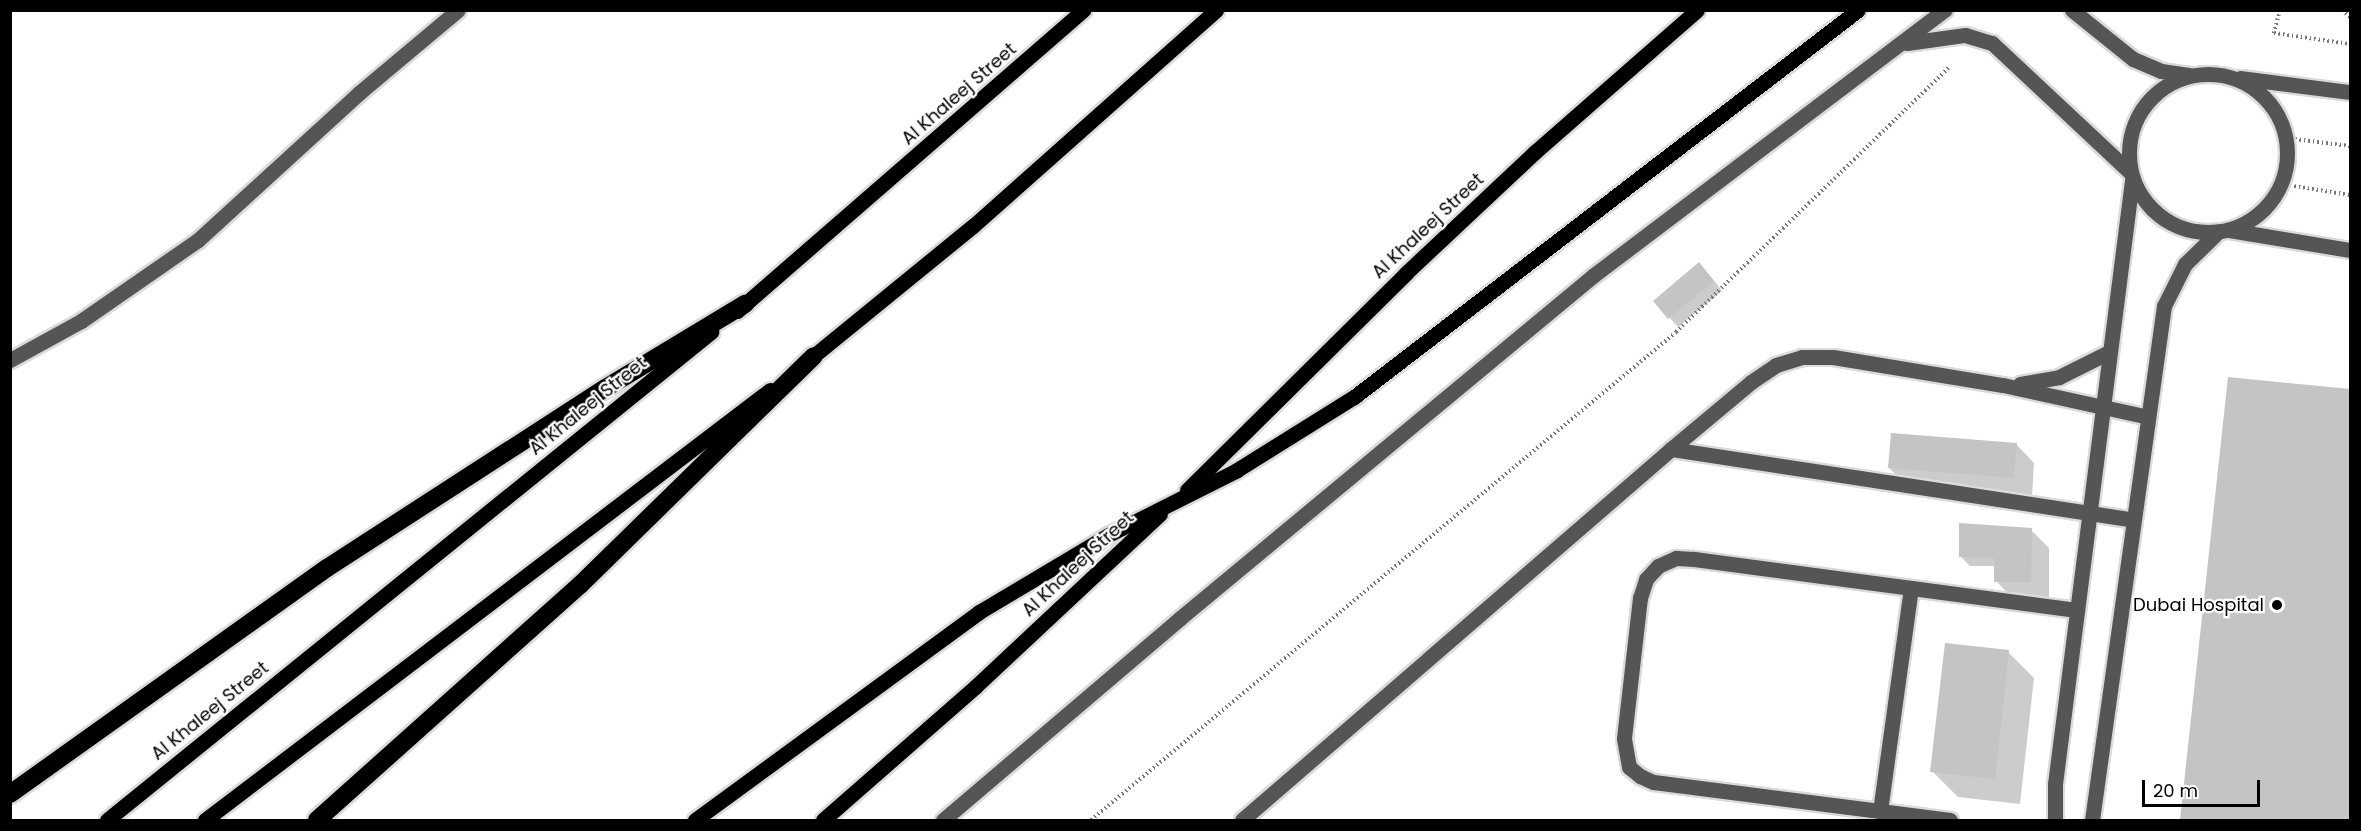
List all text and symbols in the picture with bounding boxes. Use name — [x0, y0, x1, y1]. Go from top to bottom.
street label: Al Khaleej Street — [897, 38, 1021, 150]
street label: Al Khaleej Street — [1368, 169, 1488, 283]
street label: Al Khaleej Street — [525, 352, 651, 460]
street label: Al Khaleej Street — [1018, 507, 1138, 621]
place label: Dubai Hospital — [2133, 594, 2264, 616]
marker: Dubai Hospital — [2268, 596, 2286, 614]
street label: Al Khaleej Street — [147, 657, 273, 765]
scale bar — [2145, 768, 2264, 806]
text: 20 m — [2153, 778, 2198, 803]

